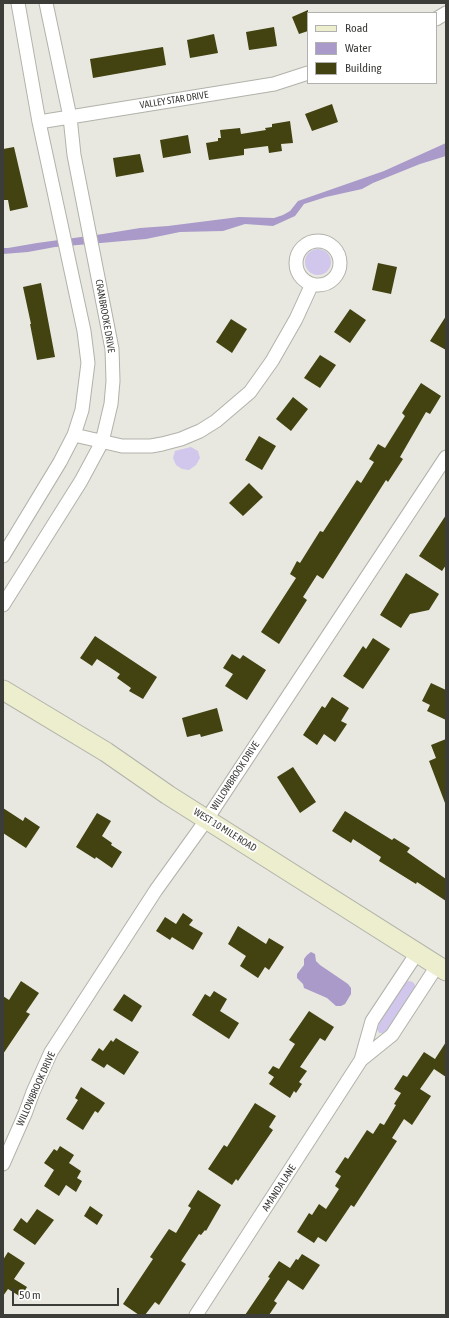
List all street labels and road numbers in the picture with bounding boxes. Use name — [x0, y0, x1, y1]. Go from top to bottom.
street label: VALLEY STAR DRIVE — [139, 89, 209, 111]
street label: CRANBROOKE DRIVE — [93, 278, 117, 354]
street label: WILLOWBROOK DRIVE — [208, 739, 262, 813]
street label: WEST 10 MILE ROAD — [191, 806, 259, 854]
street label: WILLOWBROOK DRIVE — [14, 1050, 58, 1128]
street label: AMANDA LANE — [259, 1162, 299, 1214]

